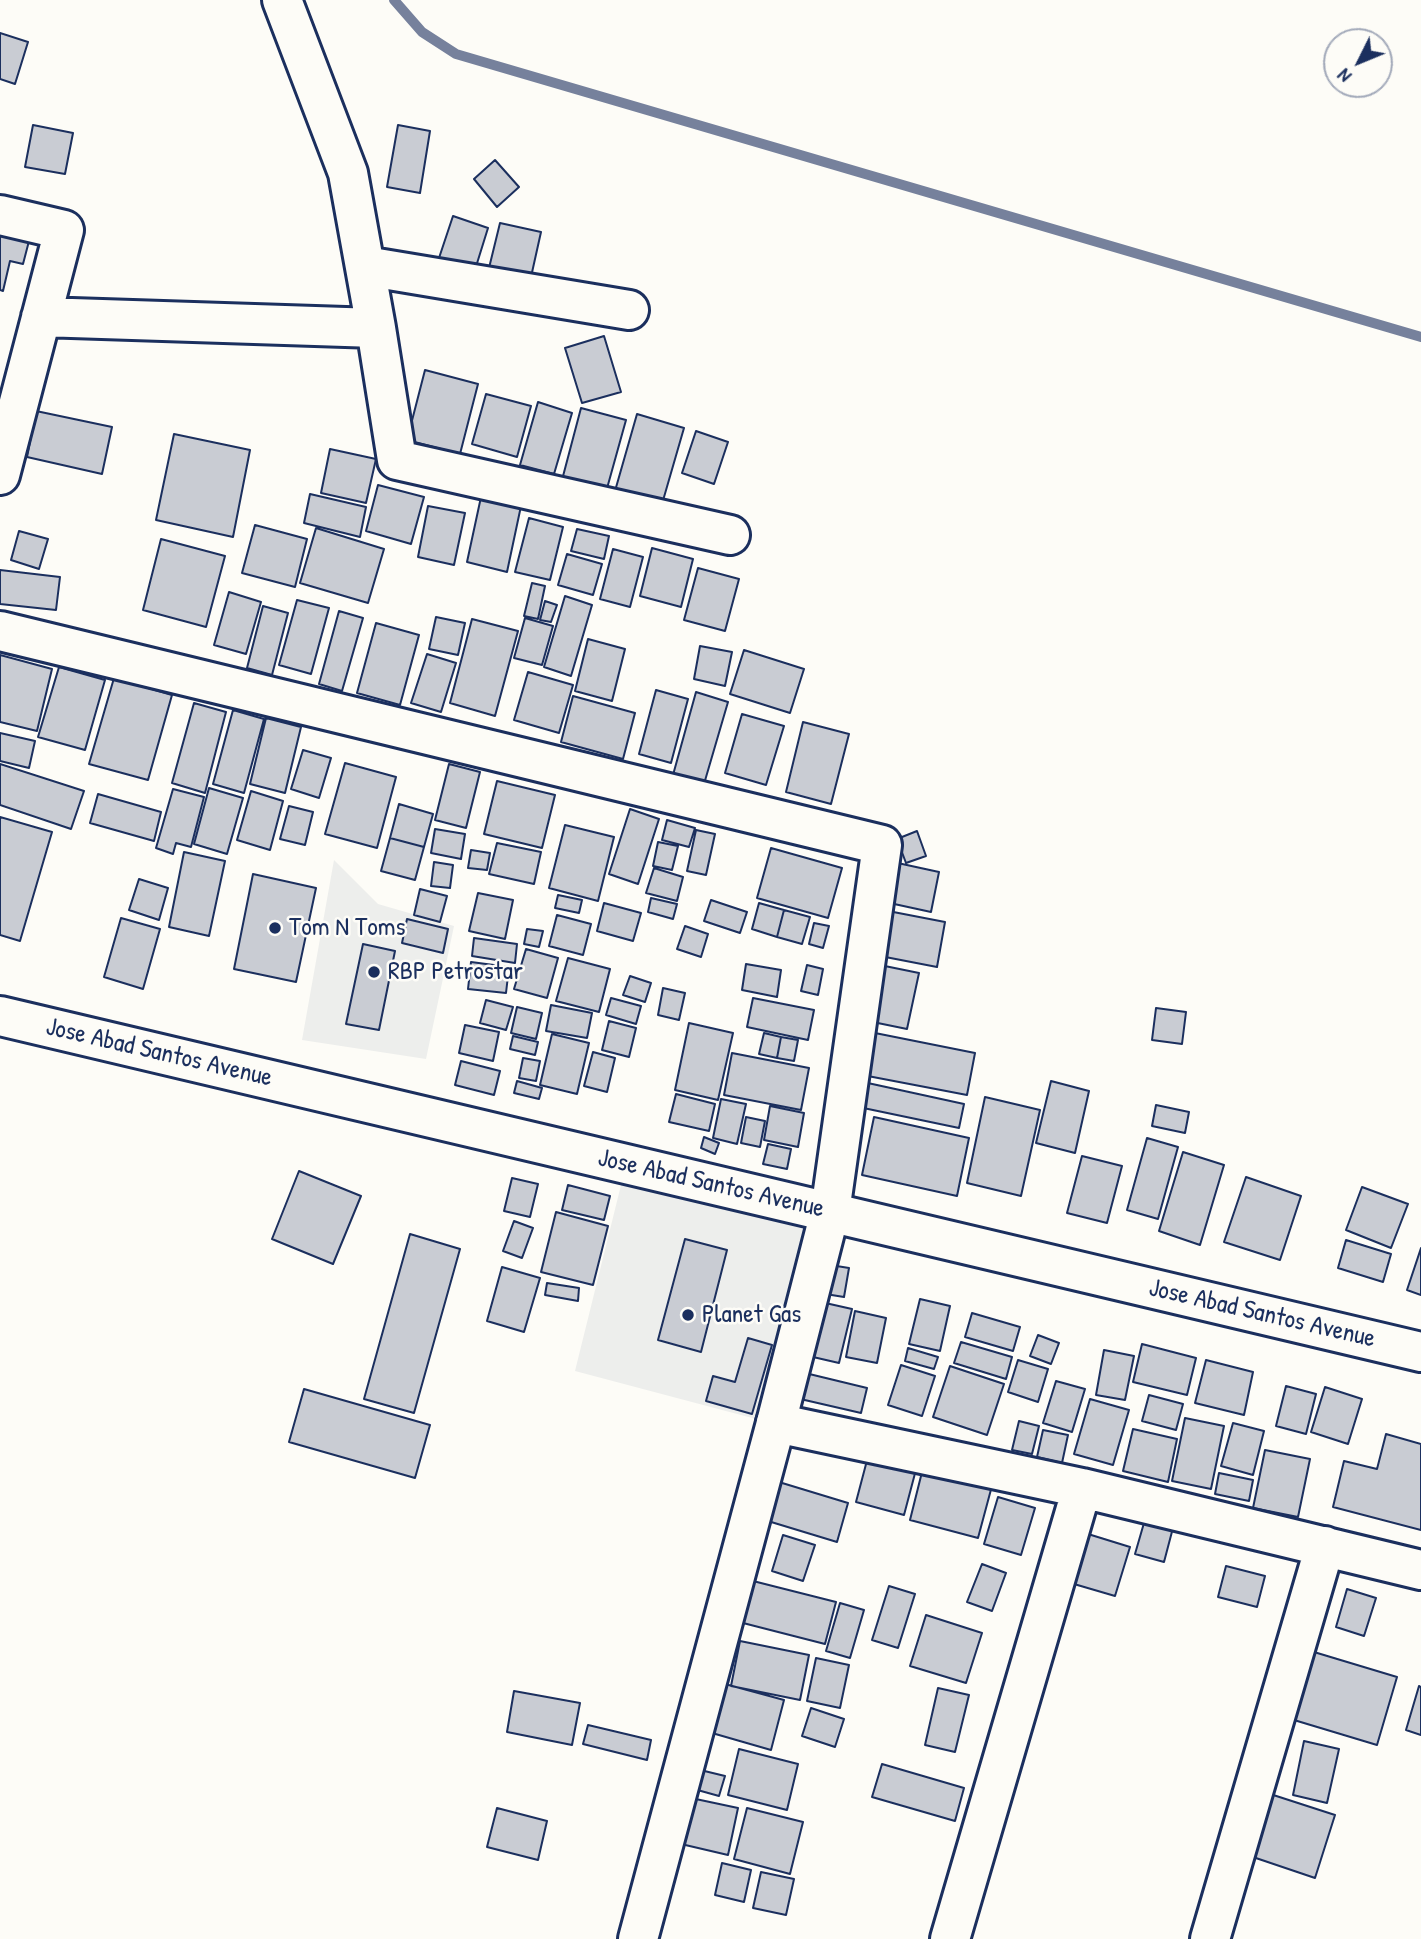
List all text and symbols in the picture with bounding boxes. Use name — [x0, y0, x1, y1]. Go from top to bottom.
north arrow — [1323, 28, 1393, 98]
text: N — [1331, 63, 1357, 89]
place label: Tom N Toms — [289, 912, 405, 944]
marker: Tom N Toms — [267, 920, 283, 936]
place label: RBP Petrostar — [388, 956, 523, 988]
marker: RBP Petrostar — [366, 964, 382, 980]
street label: Jose Abad Santos Avenue — [43, 1012, 275, 1094]
street label: Jose Abad Santos Avenue — [595, 1143, 827, 1225]
street label: Jose Abad Santos Avenue — [1146, 1273, 1378, 1355]
place label: Planet Gas — [702, 1299, 801, 1331]
marker: Planet Gas — [680, 1307, 696, 1323]

